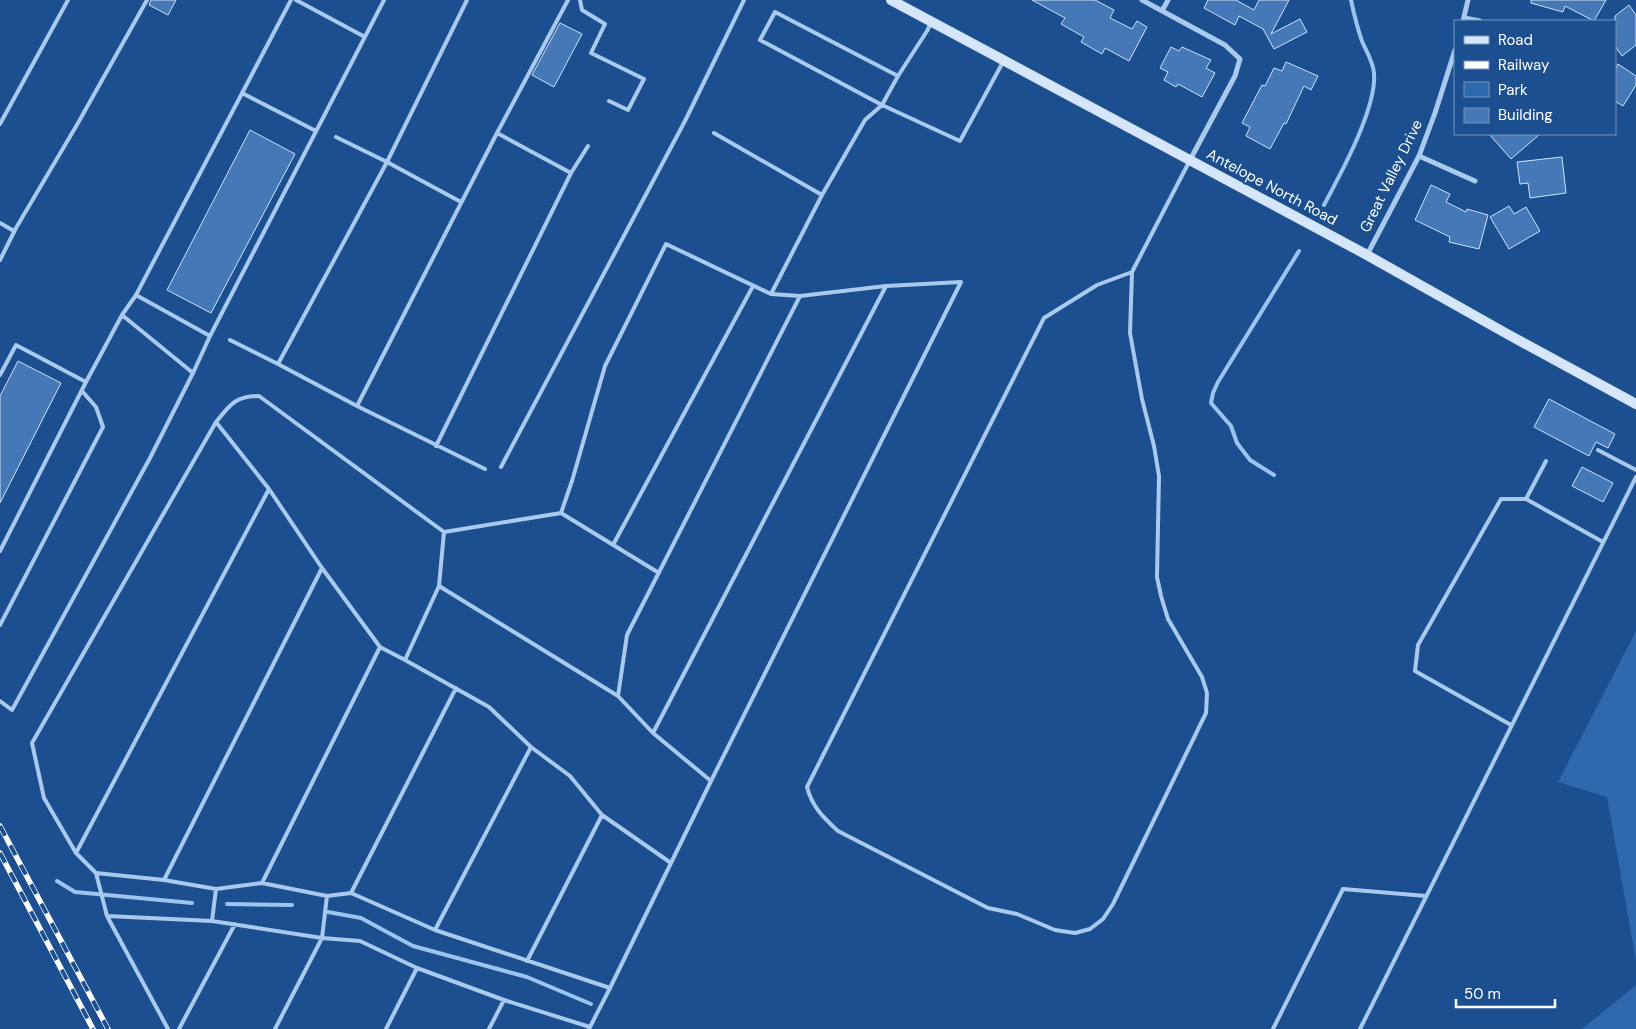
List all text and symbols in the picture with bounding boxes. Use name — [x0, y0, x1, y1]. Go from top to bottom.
legend — [1454, 20, 1616, 135]
text: Road — [1498, 30, 1533, 50]
text: Railway — [1498, 55, 1550, 75]
text: Park — [1498, 80, 1528, 100]
text: Building — [1498, 105, 1553, 125]
street label: Great Valley Drive — [1355, 116, 1427, 236]
street label: Antelope North Road — [1203, 144, 1341, 230]
scale bar — [1456, 976, 1555, 1008]
text: 50 m — [1464, 984, 1501, 1004]

